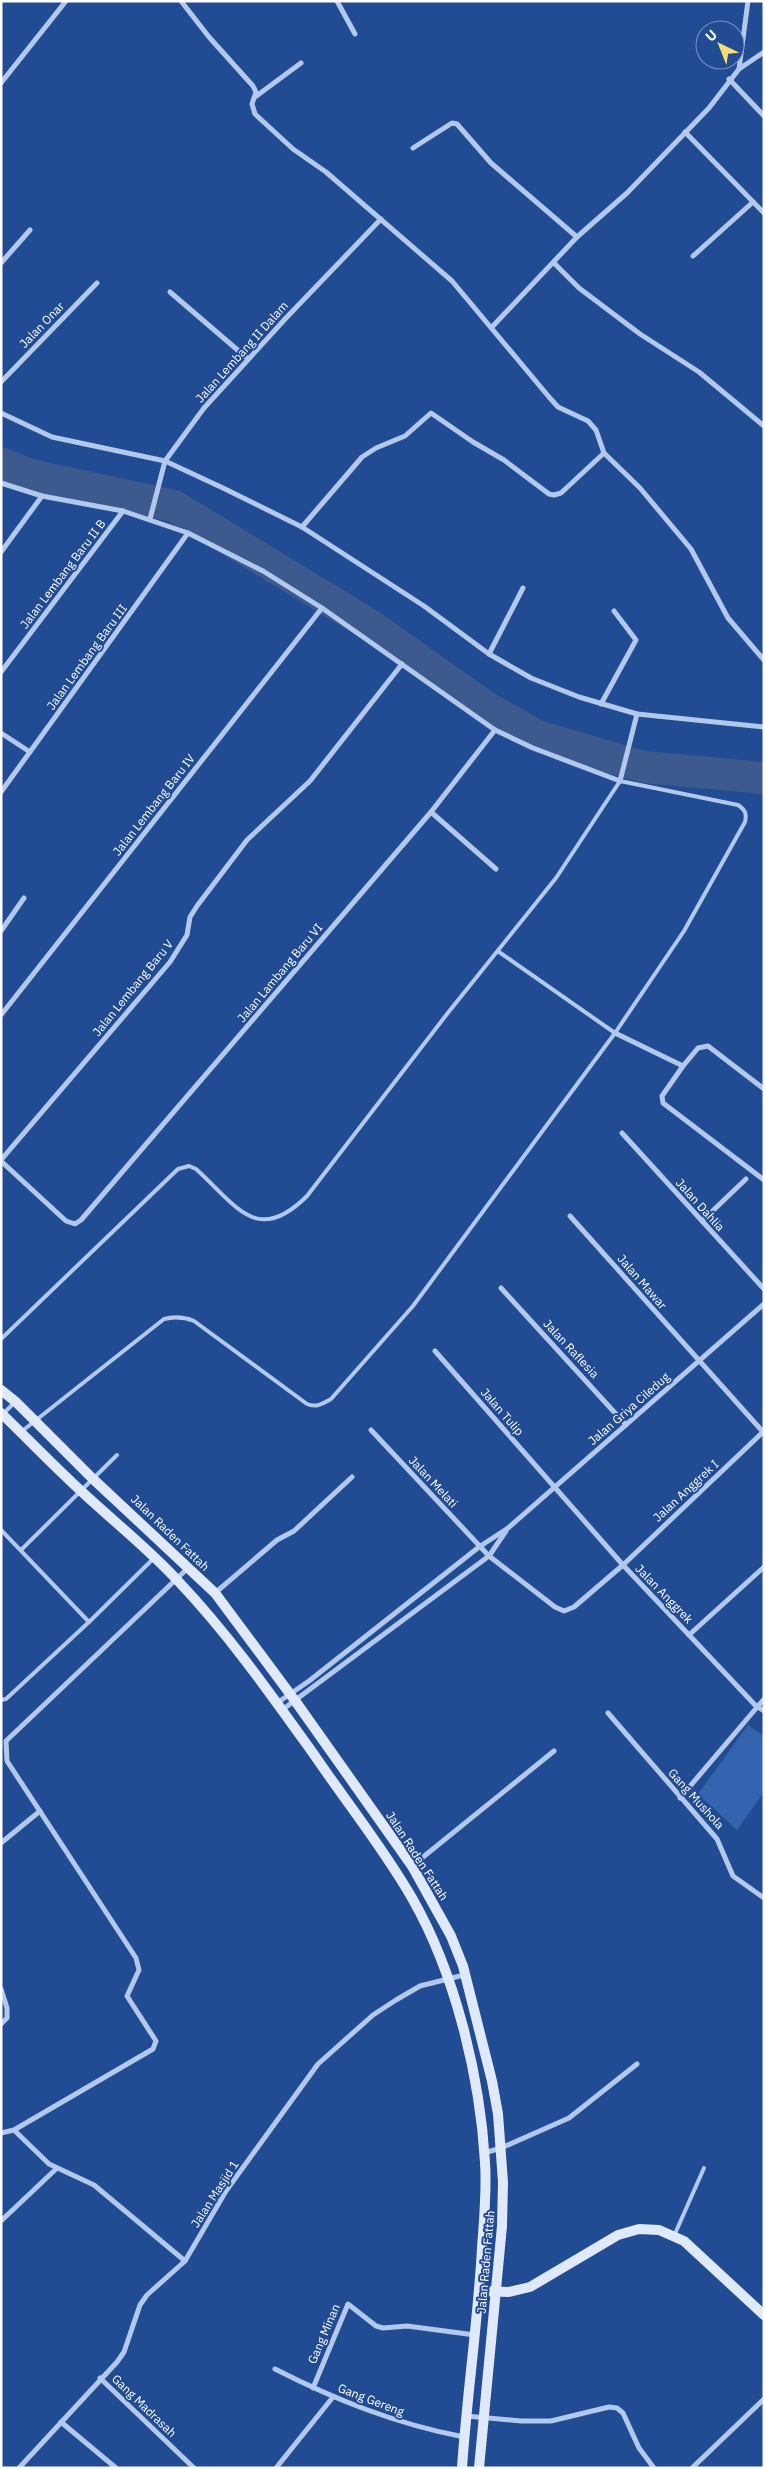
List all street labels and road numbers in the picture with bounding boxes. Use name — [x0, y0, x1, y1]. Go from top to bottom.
street label: Jalan Onar — [16, 298, 68, 351]
street label: Jalan Lembang II Dalam — [192, 298, 291, 405]
street label: Jalan Lembang Baru II B — [17, 516, 109, 631]
street label: Jalan Lembang Baru III — [43, 601, 130, 712]
street label: Jalan Lembang Baru IV — [109, 750, 198, 858]
street label: Jalan Lambang Baru VI — [234, 920, 325, 1025]
street label: Jalan Lembang Baru V — [89, 936, 177, 1039]
street label: Jalan Dahlia — [673, 1175, 728, 1235]
street label: Jalan Mawar — [614, 1251, 671, 1313]
street label: Jalan Raflesia — [540, 1316, 603, 1382]
street label: Jalan Griya Ciledug — [585, 1369, 673, 1448]
street label: Jalan Tulip — [478, 1385, 527, 1439]
street label: Jalan Melati — [406, 1453, 461, 1511]
street label: Jalan Anggrek I — [650, 1456, 722, 1525]
street label: Jalan Raden Fattah — [128, 1491, 213, 1574]
street label: Jalan Anggrek — [632, 1561, 697, 1627]
street label: Gang Mushola — [665, 1765, 728, 1832]
street label: Jalan Raden Fattah — [383, 1808, 452, 1903]
street label: Jalan Masjid 1 — [187, 2157, 242, 2230]
street label: Jalan Raden Fattah — [474, 2210, 497, 2314]
street label: Gang Minan — [304, 2302, 343, 2366]
street label: Gang Madrasah — [109, 2371, 180, 2440]
street label: Gang Gereng — [336, 2380, 407, 2419]

